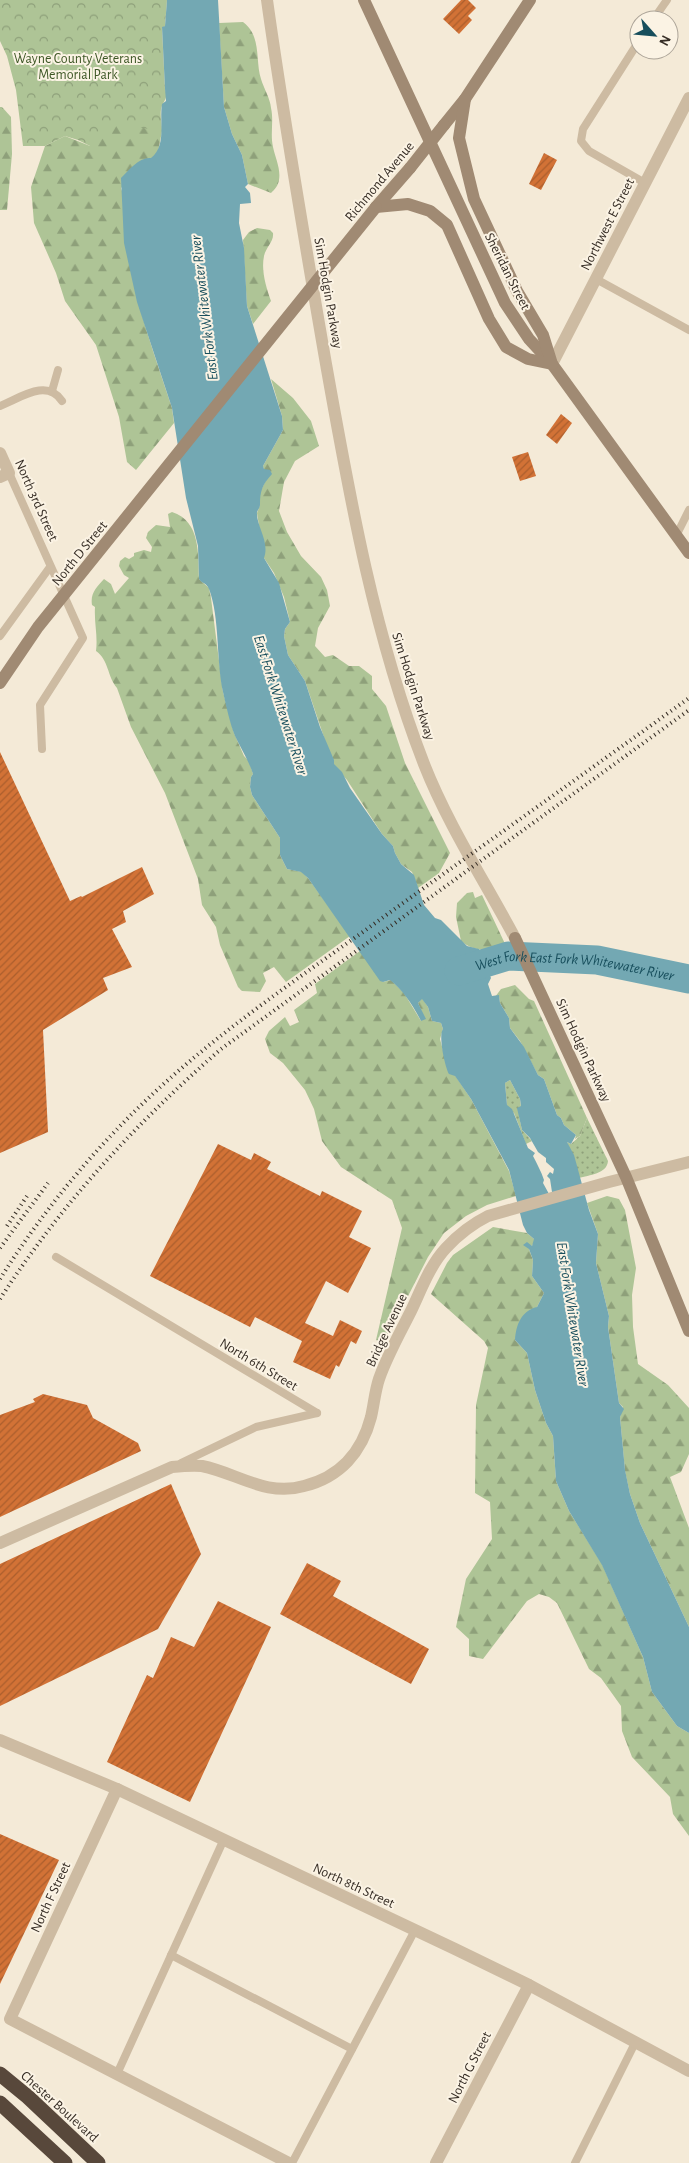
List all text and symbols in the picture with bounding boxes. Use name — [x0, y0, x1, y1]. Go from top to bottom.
north arrow — [629, 10, 679, 60]
text: N — [656, 33, 673, 48]
park label: Wayne County Veterans Memorial Park — [14, 52, 142, 82]
street label: Richmond Avenue — [343, 139, 417, 224]
street label: Northwest E Street — [579, 176, 637, 273]
street label: Sheridan Street — [482, 231, 533, 313]
water label: East Fork Whitewater River — [188, 233, 221, 381]
street label: Sim Hodgin Parkway — [311, 237, 345, 350]
street label: North 3rd Street — [12, 458, 60, 544]
street label: North D Street — [50, 518, 110, 589]
street label: Sim Hodgin Parkway — [389, 631, 437, 742]
water label: East Fork Whitewater River — [251, 633, 311, 778]
water label: West Fork East Fork Whitewater River — [473, 948, 676, 984]
street label: Sim Hodgin Parkway — [553, 997, 613, 1104]
water label: East Fork Whitewater River — [554, 1241, 592, 1388]
street label: Bridge Avenue — [364, 1292, 410, 1369]
street label: North 6th Street — [217, 1336, 300, 1394]
street label: North F Street — [29, 1860, 74, 1935]
street label: North 8th Street — [311, 1861, 397, 1911]
street label: North G Street — [446, 2029, 494, 2105]
street label: Chester Boulevard — [18, 2068, 101, 2145]

